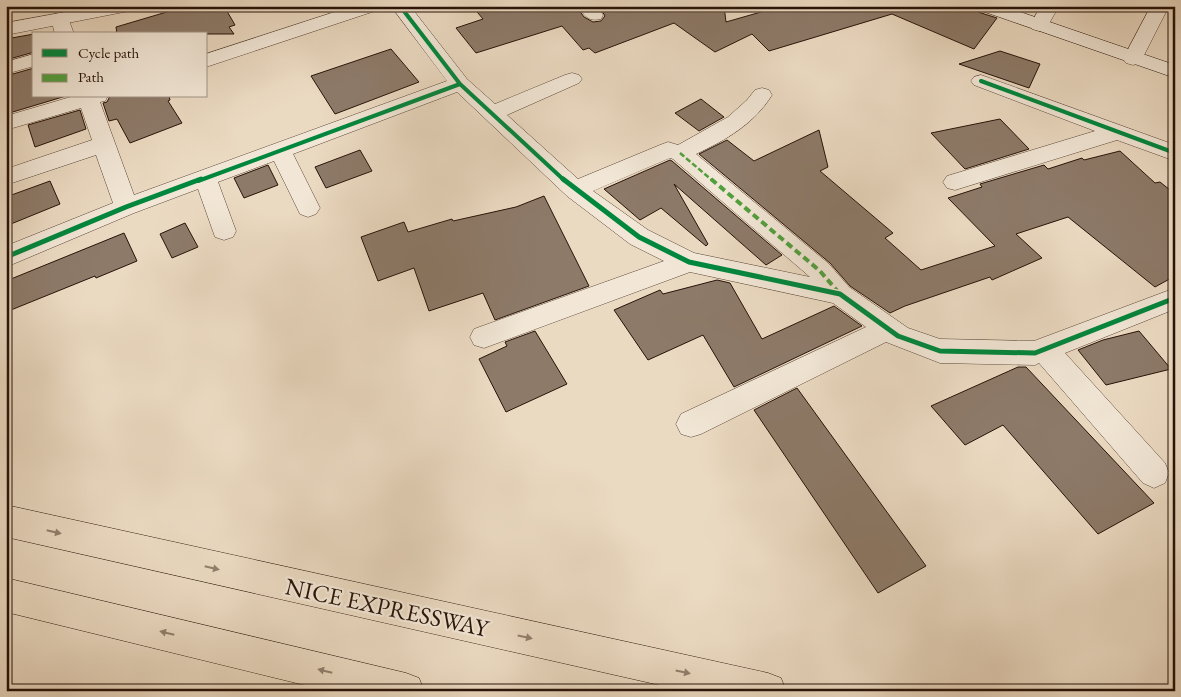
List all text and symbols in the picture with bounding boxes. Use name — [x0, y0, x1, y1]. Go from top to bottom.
legend — [32, 32, 208, 98]
text: Cycle path — [78, 43, 140, 62]
text: Path — [78, 67, 104, 86]
one-way arrow — [46, 528, 61, 536]
one-way arrow — [205, 564, 220, 572]
street label: NICE EXPRESSWAY — [283, 570, 492, 644]
one-way arrow — [159, 629, 174, 637]
one-way arrow — [517, 633, 532, 641]
one-way arrow — [317, 667, 332, 675]
one-way arrow — [676, 668, 691, 676]

